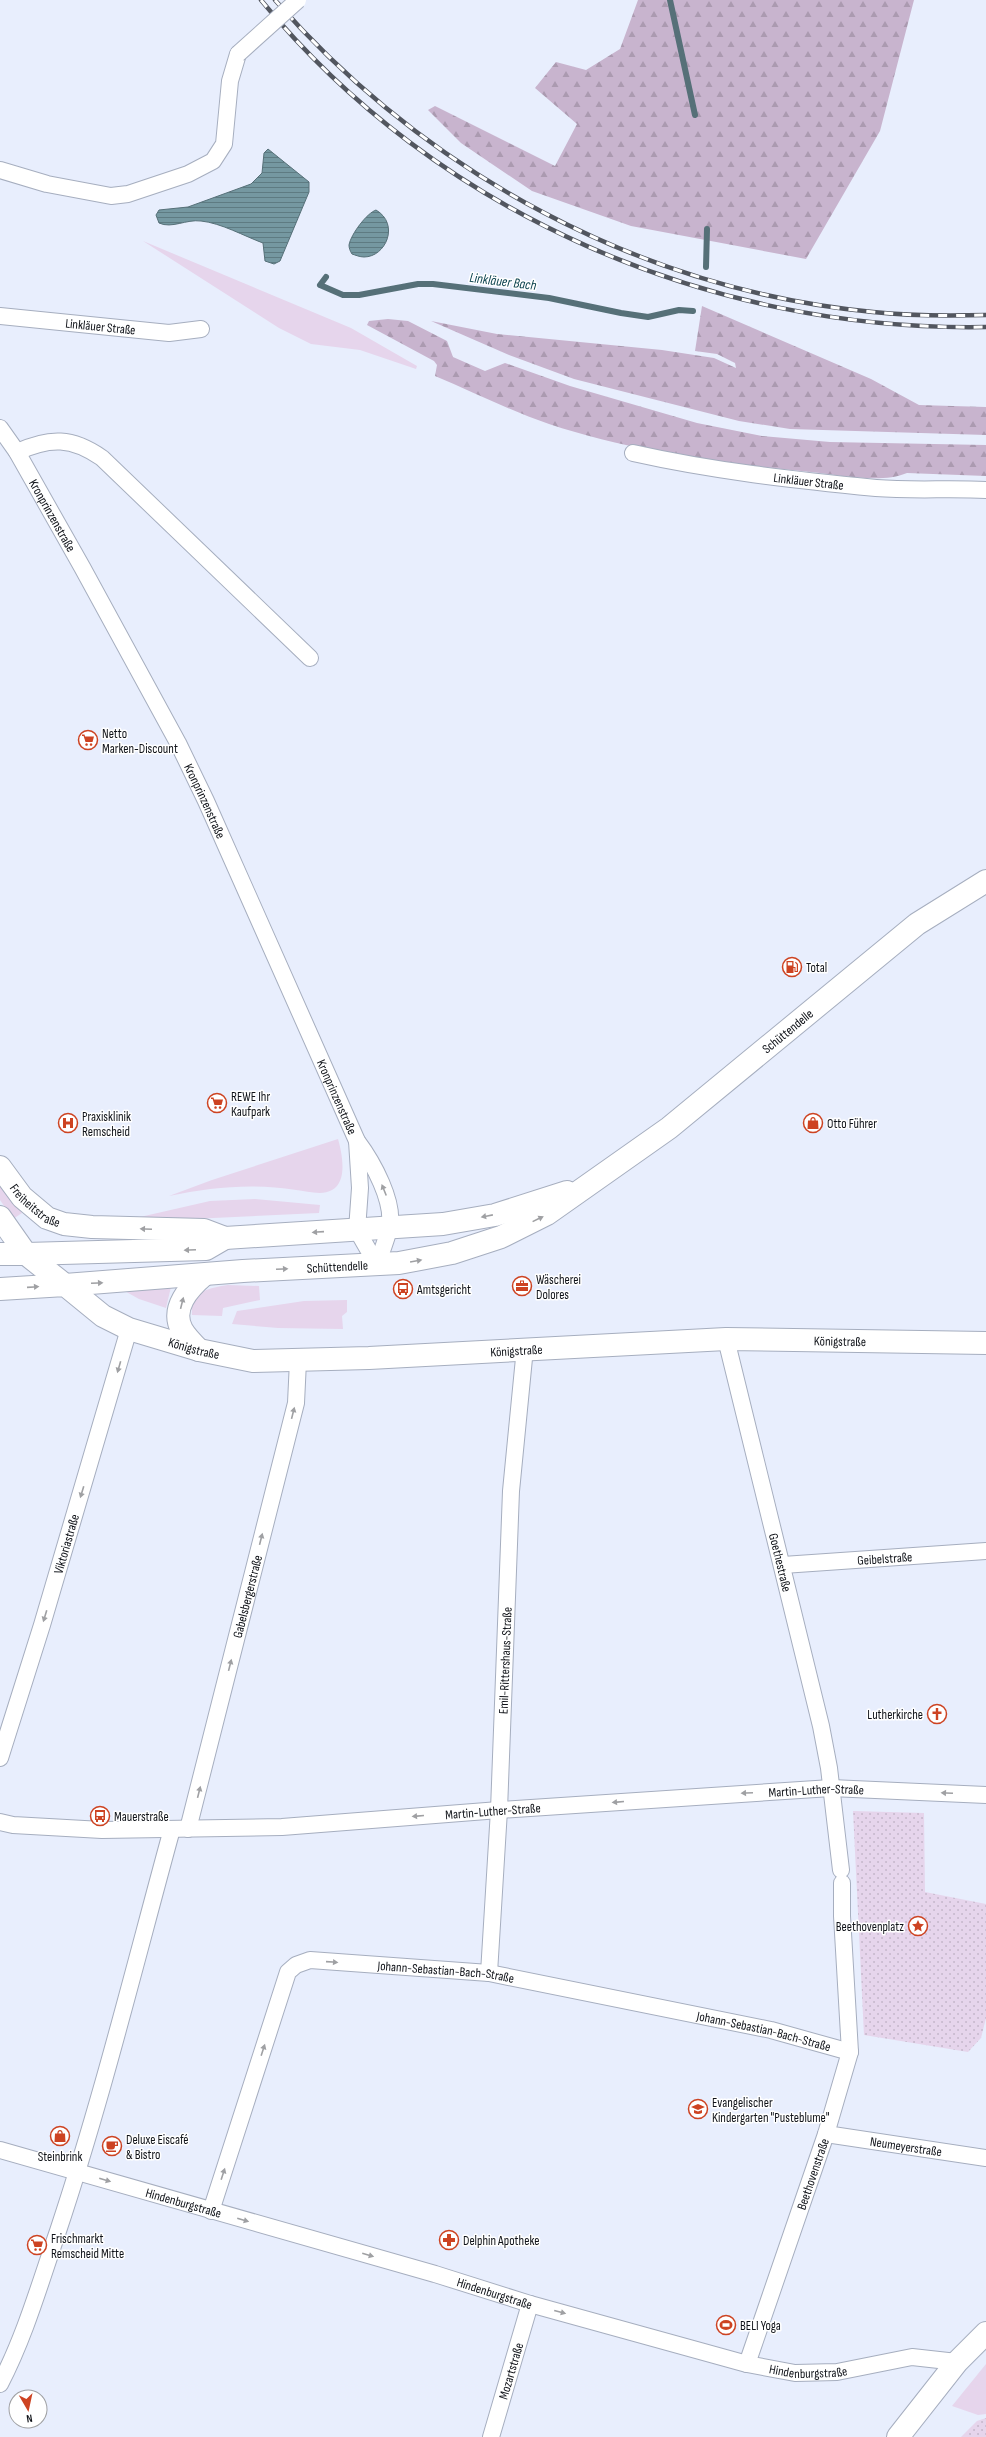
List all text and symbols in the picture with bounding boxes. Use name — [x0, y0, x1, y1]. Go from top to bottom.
water label: Linkläuer Bach — [468, 269, 538, 294]
street label: Linkläuer Straße — [65, 316, 136, 339]
street label: Linkläuer Straße — [773, 470, 844, 494]
street label: Kronprinzenstraße — [25, 477, 79, 555]
place label: Netto Marken-Discount — [102, 726, 178, 757]
supermarket icon: Netto Marken-Discount — [77, 729, 99, 751]
street label: Kronprinzenstraße — [180, 761, 229, 841]
fuel station icon: Total — [781, 956, 803, 978]
place label: Total — [806, 960, 827, 976]
street label: Schüttendelle — [759, 1006, 817, 1057]
street label: Kronprinzenstraße — [313, 1057, 360, 1137]
place label: REWE Ihr Kaufpark — [231, 1089, 270, 1120]
supermarket icon: REWE Ihr Kaufpark — [206, 1092, 228, 1114]
place label: Praxisklinik Remscheid — [82, 1109, 131, 1140]
hospital icon: Praxisklinik Remscheid — [57, 1112, 79, 1134]
shop icon: Otto Führer — [802, 1112, 824, 1134]
place label: Otto Führer — [827, 1116, 877, 1132]
street label: Freiheitstraße — [6, 1181, 62, 1231]
one-way arrow — [380, 1183, 386, 1195]
one-way arrow — [481, 1213, 493, 1219]
one-way arrow — [532, 1216, 544, 1222]
one-way arrow — [140, 1226, 152, 1233]
one-way arrow — [312, 1228, 324, 1235]
one-way arrow — [183, 1247, 196, 1253]
one-way arrow — [409, 1257, 422, 1263]
street label: Schüttendelle — [306, 1258, 368, 1277]
one-way arrow — [276, 1266, 289, 1272]
place label: Wäscherei Dolores — [536, 1272, 581, 1303]
office icon: Wäscherei Dolores — [511, 1275, 533, 1297]
bus stop icon: Amtsgericht — [392, 1278, 414, 1300]
one-way arrow — [91, 1280, 103, 1287]
place label: Amtsgericht — [416, 1282, 471, 1298]
one-way arrow — [27, 1284, 40, 1290]
one-way arrow — [179, 1297, 185, 1309]
street label: Königstraße — [814, 1333, 866, 1350]
street label: Königstraße — [166, 1334, 221, 1363]
street label: Königstraße — [490, 1342, 543, 1361]
one-way arrow — [116, 1361, 122, 1373]
one-way arrow — [290, 1407, 296, 1419]
one-way arrow — [79, 1486, 85, 1498]
street label: Viktoriastraße — [50, 1512, 83, 1576]
street label: Goethestraße — [765, 1532, 795, 1594]
one-way arrow — [258, 1533, 264, 1545]
street label: Geibelstraße — [857, 1549, 913, 1569]
street label: Gabelsbergerstraße — [230, 1553, 266, 1640]
street label: Emil-Rittershaus-Straße — [496, 1607, 516, 1714]
one-way arrow — [42, 1610, 48, 1622]
one-way arrow — [227, 1659, 233, 1672]
church icon: Lutherkirche — [926, 1703, 948, 1725]
place label: Lutherkirche — [867, 1707, 923, 1723]
street label: Martin-Luther-Straße — [768, 1781, 864, 1801]
one-way arrow — [196, 1785, 202, 1798]
one-way arrow — [741, 1789, 753, 1796]
one-way arrow — [941, 1789, 953, 1796]
one-way arrow — [612, 1798, 624, 1805]
street label: Martin-Luther-Straße — [445, 1800, 541, 1823]
bus stop icon: Mauerstraße — [89, 1805, 111, 1827]
place label: Mauerstraße — [114, 1809, 169, 1825]
one-way arrow — [412, 1813, 424, 1820]
place icon: Beethovenplatz — [907, 1915, 929, 1937]
place label: Beethovenplatz — [836, 1919, 904, 1935]
one-way arrow — [326, 1958, 338, 1965]
street label: Johann-Sebastian-Bach-Straße — [376, 1958, 515, 1987]
street label: Johann-Sebastian-Bach-Straße — [694, 2008, 832, 2055]
one-way arrow — [260, 2044, 266, 2056]
place label: Evangelischer Kindergarten "Pusteblume" — [712, 2095, 830, 2126]
school or university icon: Evangelischer Kindergarten "Pusteblume" — [687, 2098, 709, 2120]
shop icon: Steinbrink — [49, 2125, 71, 2147]
place label: Deluxe Eiscafé & Bistro — [126, 2132, 189, 2163]
street label: Neumeyerstraße — [869, 2134, 943, 2160]
cafe icon: Deluxe Eiscafé & Bistro — [101, 2135, 123, 2157]
street label: Beethovenstraße — [794, 2136, 833, 2212]
place label: Steinbrink — [38, 2149, 82, 2165]
one-way arrow — [220, 2168, 226, 2180]
one-way arrow — [99, 2177, 111, 2183]
street label: Hindenburgstraße — [144, 2185, 223, 2222]
one-way arrow — [237, 2217, 249, 2223]
pharmacy icon: Delphin Apotheke — [438, 2229, 460, 2251]
place label: Frischmarkt Remscheid Mitte — [51, 2231, 124, 2262]
place label: Delphin Apotheke — [463, 2233, 539, 2249]
supermarket icon: Frischmarkt Remscheid Mitte — [26, 2234, 48, 2256]
one-way arrow — [362, 2252, 374, 2258]
street label: Hindenburgstraße — [455, 2274, 534, 2313]
one-way arrow — [554, 2309, 566, 2315]
sports icon: BELI Yoga — [715, 2314, 737, 2336]
place label: BELI Yoga — [740, 2318, 781, 2334]
street label: Mozartstraße — [495, 2341, 527, 2401]
street label: Hindenburgstraße — [768, 2361, 849, 2382]
north arrow — [8, 2389, 48, 2429]
text: N — [25, 2412, 33, 2425]

